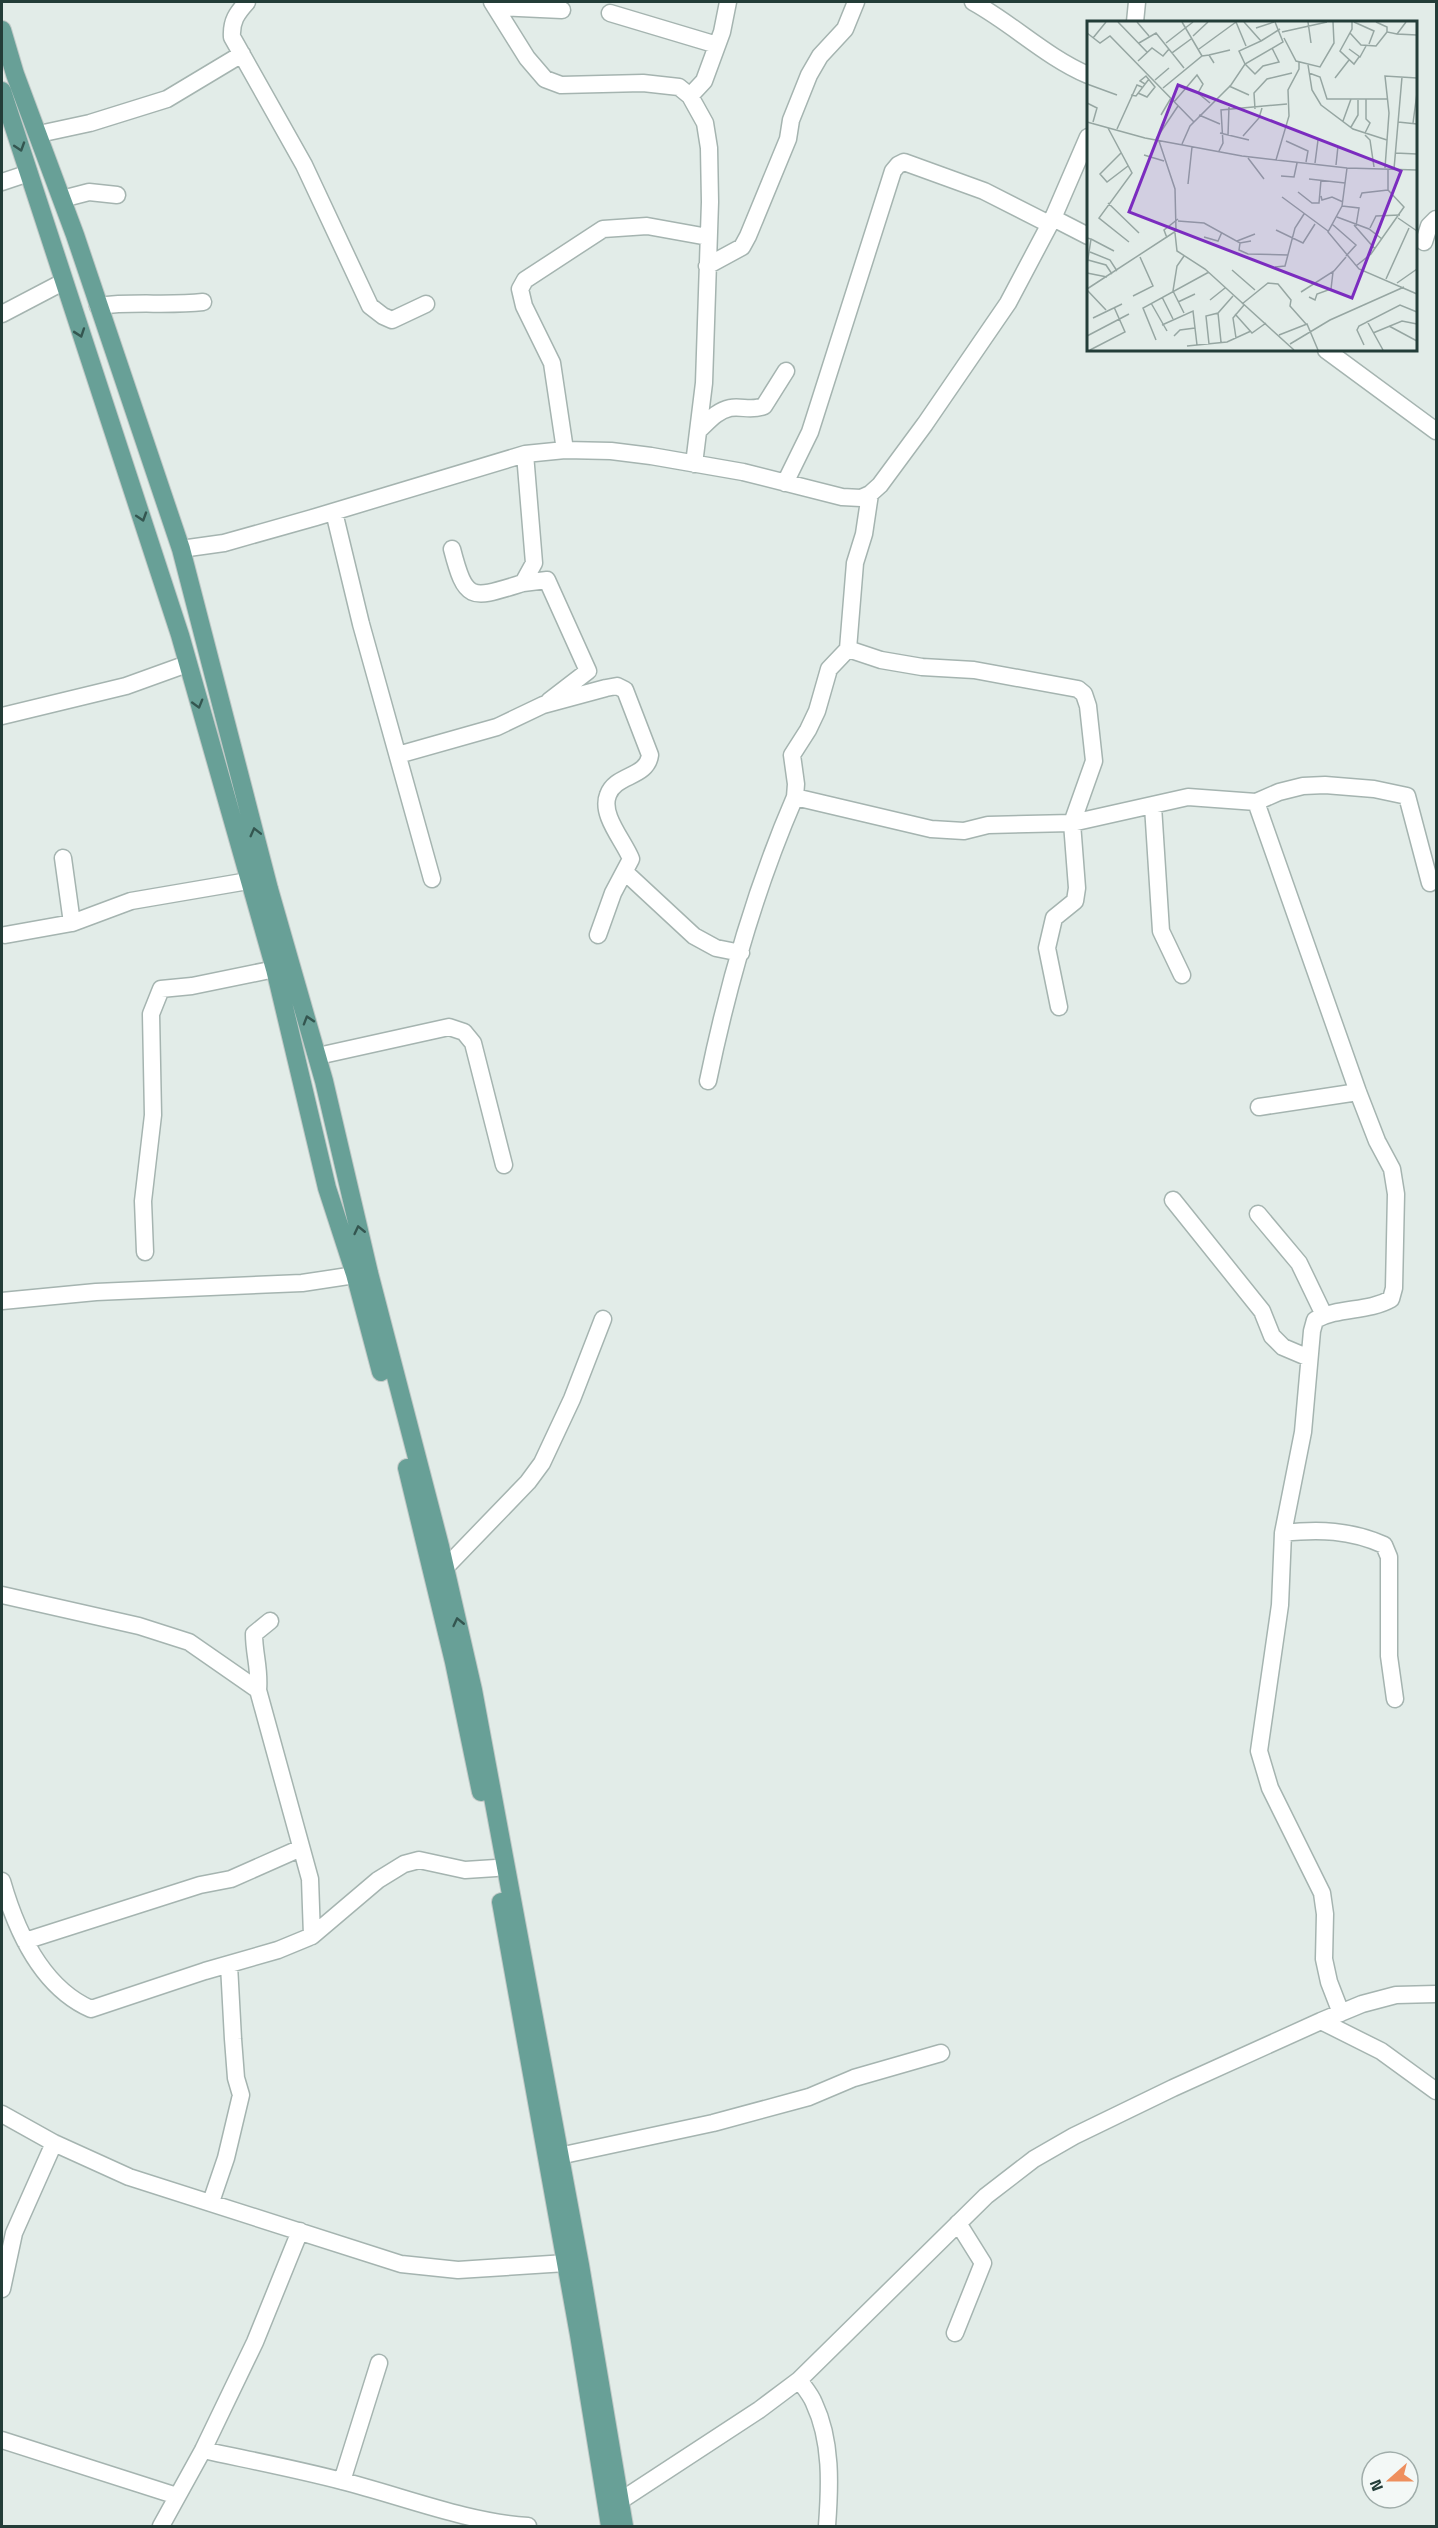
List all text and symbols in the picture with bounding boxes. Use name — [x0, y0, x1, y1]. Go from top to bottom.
inset map — [1087, 21, 1417, 351]
one-way arrow — [13, 141, 25, 152]
one-way arrow — [72, 327, 85, 337]
one-way arrow — [134, 511, 147, 522]
one-way arrow — [191, 698, 203, 709]
one-way arrow — [249, 827, 262, 837]
one-way arrow — [303, 1015, 315, 1026]
one-way arrow — [353, 1225, 366, 1235]
one-way arrow — [453, 1617, 466, 1627]
north arrow — [1360, 2450, 1420, 2510]
text: N — [1363, 2476, 1389, 2495]

